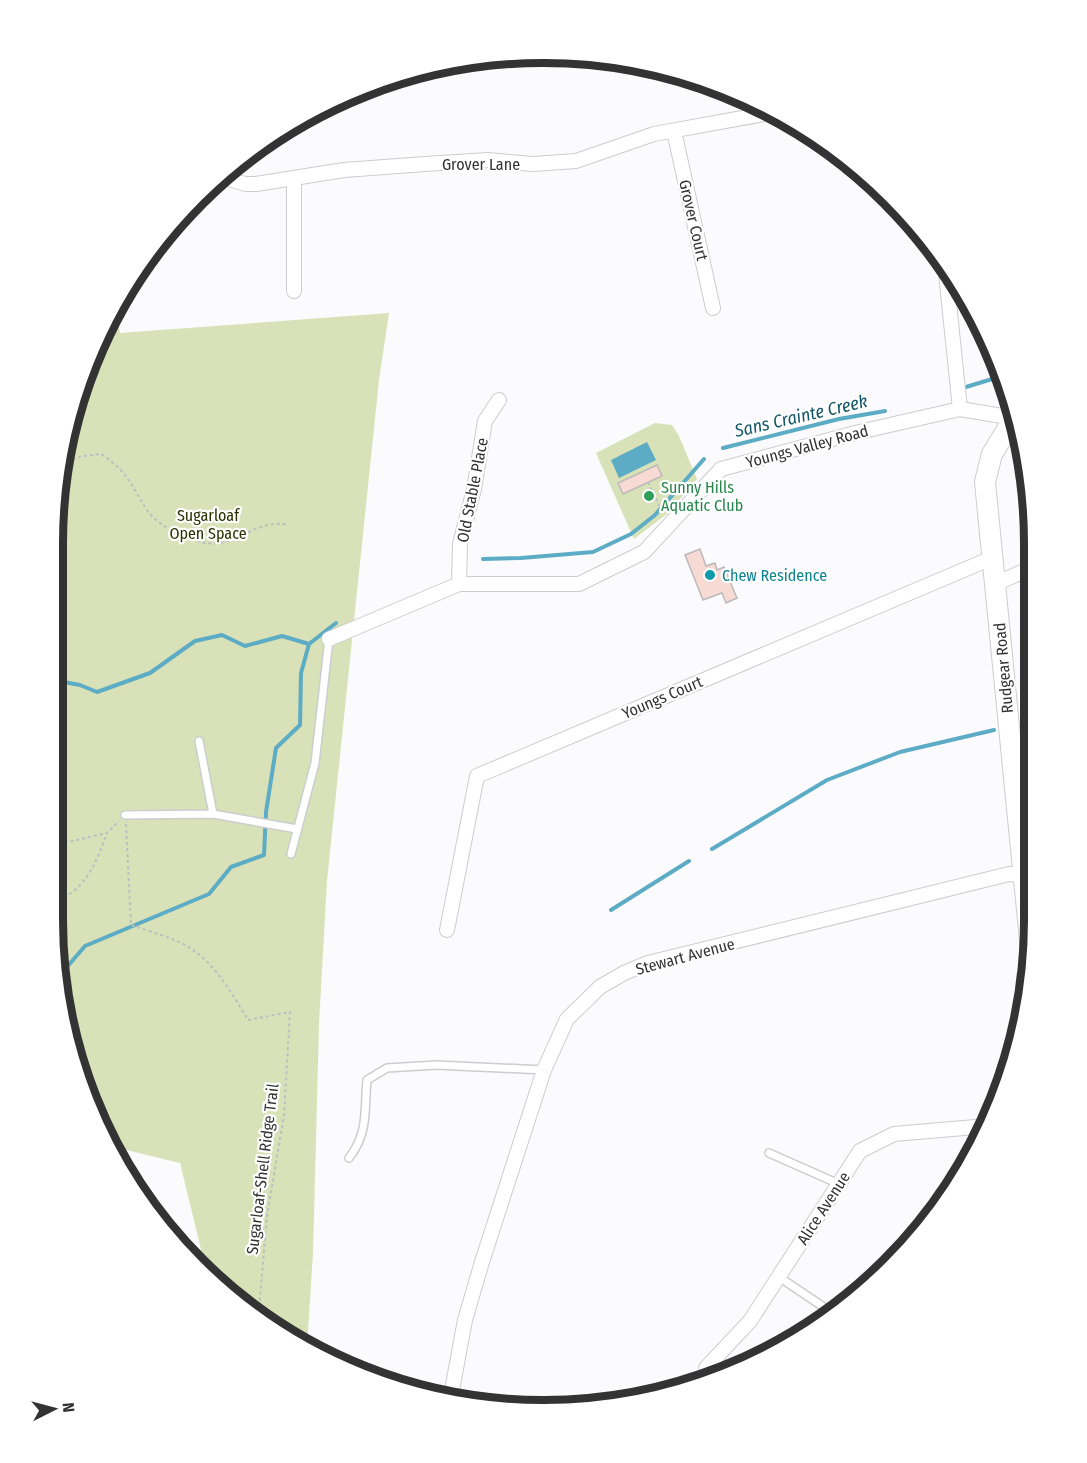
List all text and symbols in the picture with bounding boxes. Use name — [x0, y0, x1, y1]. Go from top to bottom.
street label: Grover Lane — [442, 155, 520, 174]
street label: Grover Court — [675, 178, 712, 263]
water label: Sans Crainte Creek — [731, 390, 870, 442]
street label: Youngs Valley Road — [744, 421, 870, 472]
street label: Old Stable Place — [453, 436, 492, 544]
place label: Sunny Hills Aquatic Club — [661, 478, 743, 515]
marker: Sunny Hills Aquatic Club — [642, 489, 656, 503]
park label: Sugarloaf Open Space — [169, 506, 247, 543]
place label: Chew Residence — [722, 566, 827, 585]
marker: Chew Residence — [703, 568, 717, 582]
street label: Rudgear Road — [990, 622, 1017, 714]
street label: Youngs Court — [619, 672, 706, 723]
street label: Stewart Avenue — [634, 934, 737, 979]
street label: Sugarloaf-Shell Ridge Trail — [243, 1083, 282, 1256]
street label: Alice Avenue — [793, 1168, 854, 1248]
north arrow — [24, 1379, 84, 1439]
text: N — [58, 1402, 78, 1413]

